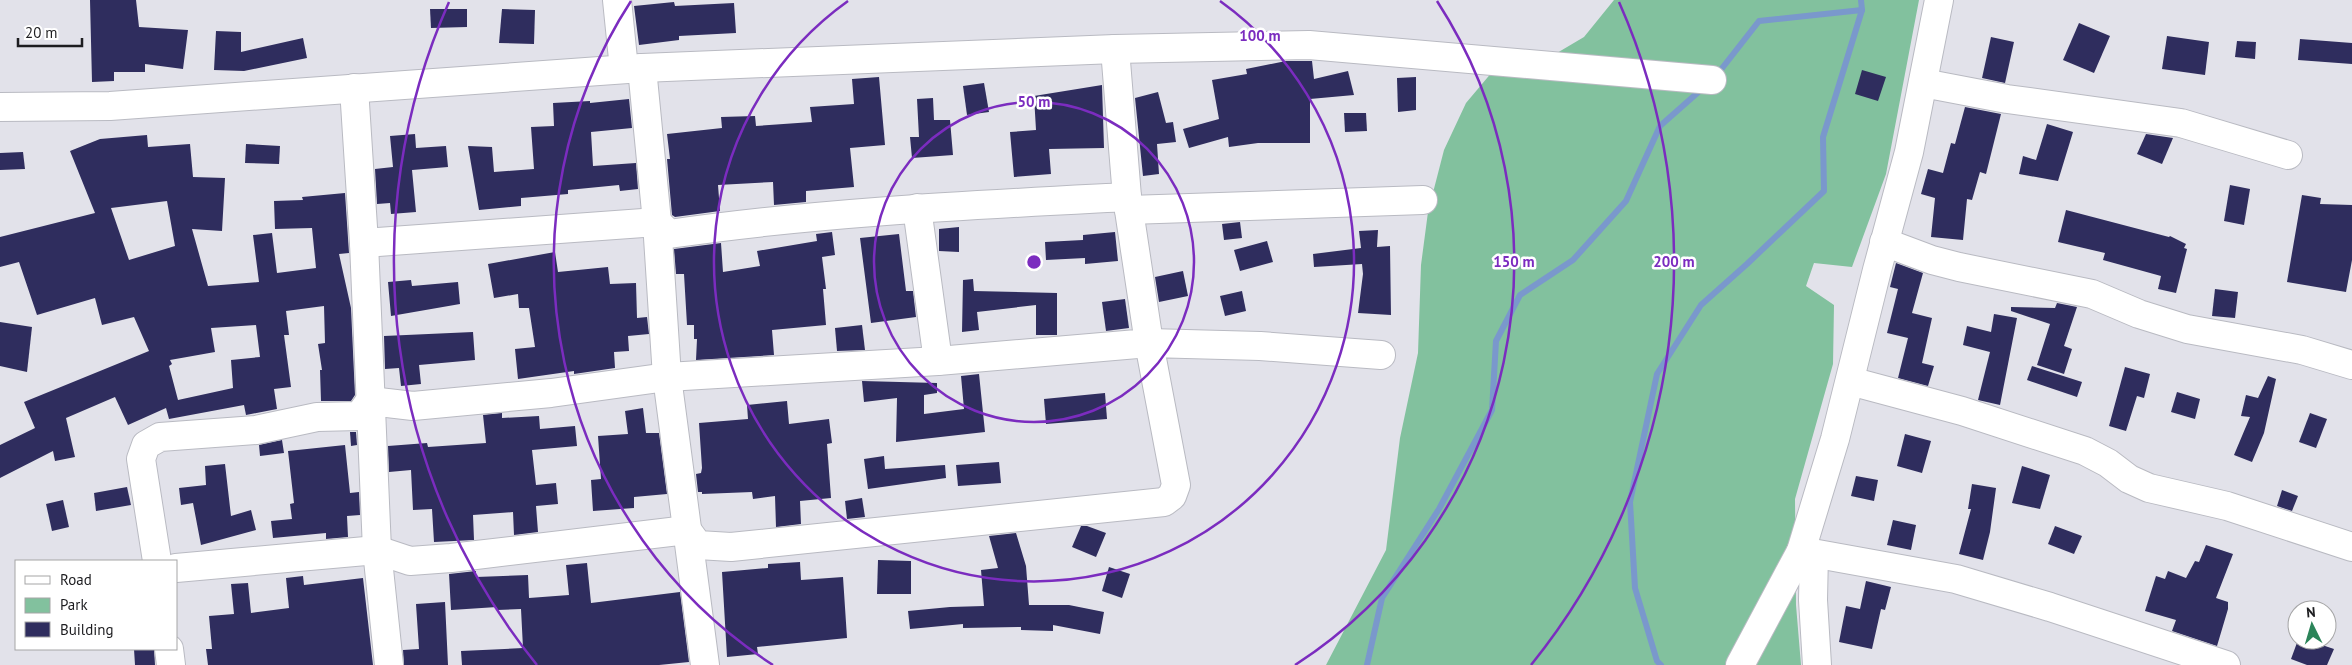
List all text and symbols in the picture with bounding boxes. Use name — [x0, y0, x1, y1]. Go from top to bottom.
scale bar — [18, 15, 81, 47]
text: 20 m — [25, 23, 58, 42]
text: 100 m — [1239, 26, 1281, 45]
text: 50 m — [1018, 92, 1050, 111]
text: 150 m — [1493, 252, 1535, 271]
text: 200 m — [1653, 252, 1695, 271]
centre of rings — [1025, 253, 1043, 271]
legend — [15, 560, 178, 650]
text: Road — [60, 570, 92, 589]
text: Park — [60, 595, 88, 614]
north arrow — [2287, 600, 2337, 650]
text: N — [2305, 603, 2316, 621]
text: Building — [60, 620, 114, 639]

